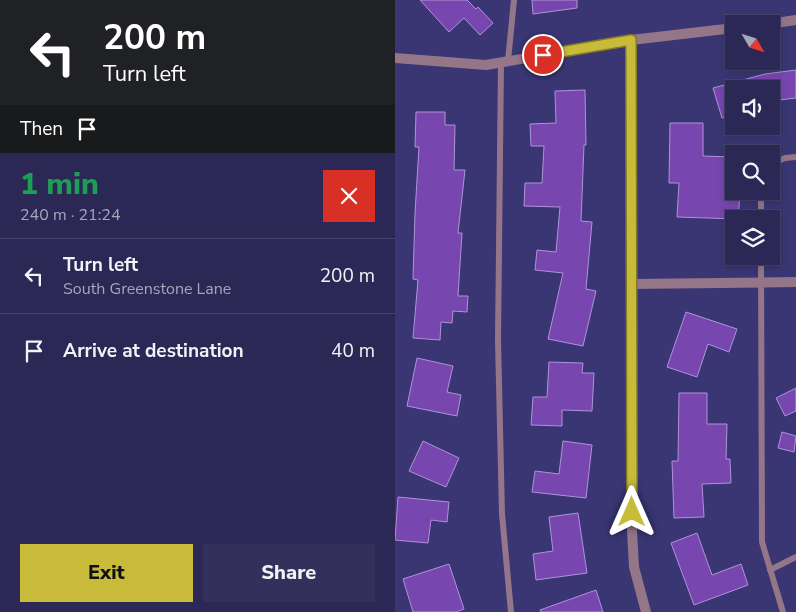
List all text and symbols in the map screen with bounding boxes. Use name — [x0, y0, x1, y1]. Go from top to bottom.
text: 200 m — [103, 14, 206, 61]
north arrow — [725, 15, 780, 70]
map controls — [725, 15, 780, 265]
icon: left — [20, 20, 85, 85]
pin — [522, 34, 564, 76]
icon: arrive — [529, 41, 557, 69]
text: Turn left — [103, 59, 186, 89]
button: sound — [725, 80, 780, 135]
icon: arrive — [73, 115, 101, 143]
text: Then — [20, 116, 63, 142]
button: search — [725, 145, 780, 200]
text: 1 min — [20, 164, 99, 205]
button: close — [323, 170, 375, 222]
text: 240 m · 21:24 — [20, 204, 121, 226]
button: layers — [725, 210, 780, 265]
text: Turn left — [63, 252, 138, 278]
icon: left — [20, 262, 48, 290]
text: 200 m — [320, 263, 375, 289]
text: South Greenstone Lane — [63, 278, 231, 300]
icon: arrive — [20, 337, 48, 365]
text: Arrive at destination — [63, 338, 244, 364]
text: 40 m — [331, 338, 375, 364]
position arrow — [605, 485, 657, 537]
button: Exit — [20, 544, 193, 602]
button: Share — [203, 544, 375, 602]

